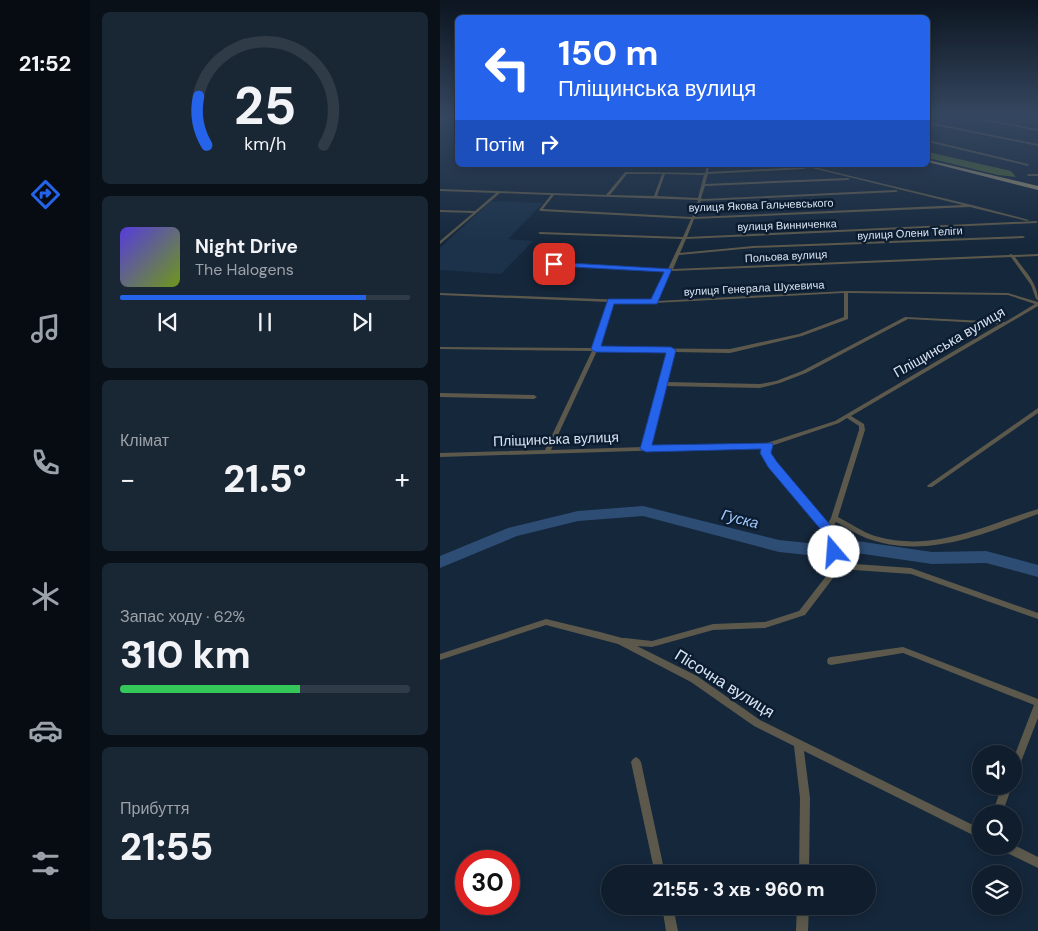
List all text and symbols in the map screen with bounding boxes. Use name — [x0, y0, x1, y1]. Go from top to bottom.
text: 150 m — [558, 30, 658, 76]
icon: left — [475, 35, 540, 100]
text: 21:52 — [19, 49, 71, 78]
text: 25 — [234, 72, 296, 140]
text: Пліщинська вулиця — [558, 74, 756, 103]
icon: right — [535, 130, 563, 158]
text: km/h — [244, 132, 286, 156]
text: Потім — [475, 132, 525, 157]
icon: directions — [28, 177, 63, 212]
street label: вулиця Якова Гальчевського — [688, 195, 834, 215]
street label: вулиця Винниченка — [737, 216, 838, 234]
street label: вулиця Олени Теліги — [857, 223, 963, 243]
text: Night Drive — [195, 234, 298, 259]
pin — [533, 243, 575, 285]
street label: Польова вулиця — [744, 247, 828, 265]
icon: arrive — [540, 250, 568, 278]
text: The Halogens — [195, 259, 294, 280]
street label: вулиця Генерала Шухевича — [683, 277, 826, 299]
street label: Пліщинська вулиця — [890, 303, 1008, 381]
icon: previous — [154, 308, 182, 336]
icon: pause — [251, 308, 279, 336]
icon: next — [348, 308, 376, 336]
icon: music — [28, 311, 63, 346]
street label: Пліщинська вулиця — [493, 428, 619, 450]
text: Клімат — [120, 430, 169, 451]
icon: phone — [28, 445, 63, 480]
text: 21.5° — [223, 454, 307, 504]
text: − — [120, 461, 135, 498]
text: + — [395, 461, 410, 498]
water label: Гуска — [719, 505, 761, 533]
position arrow — [807, 525, 859, 577]
icon: climate — [28, 579, 63, 614]
text: Запас ходу · 62% — [120, 606, 245, 627]
text: 310 km — [120, 630, 251, 680]
street label: Пісочна вулиця — [671, 644, 779, 723]
icon: car — [28, 713, 63, 748]
map controls — [972, 745, 1022, 915]
button: sound — [972, 745, 1022, 795]
text: Прибуття — [120, 798, 189, 819]
button: search — [972, 805, 1022, 855]
text: 21:55 — [120, 822, 213, 872]
icon: filters — [28, 846, 63, 881]
speed limit sign: 30 — [455, 850, 520, 915]
button: layers — [972, 865, 1022, 915]
text: 21:55 · 3 хв · 960 m — [652, 877, 825, 902]

